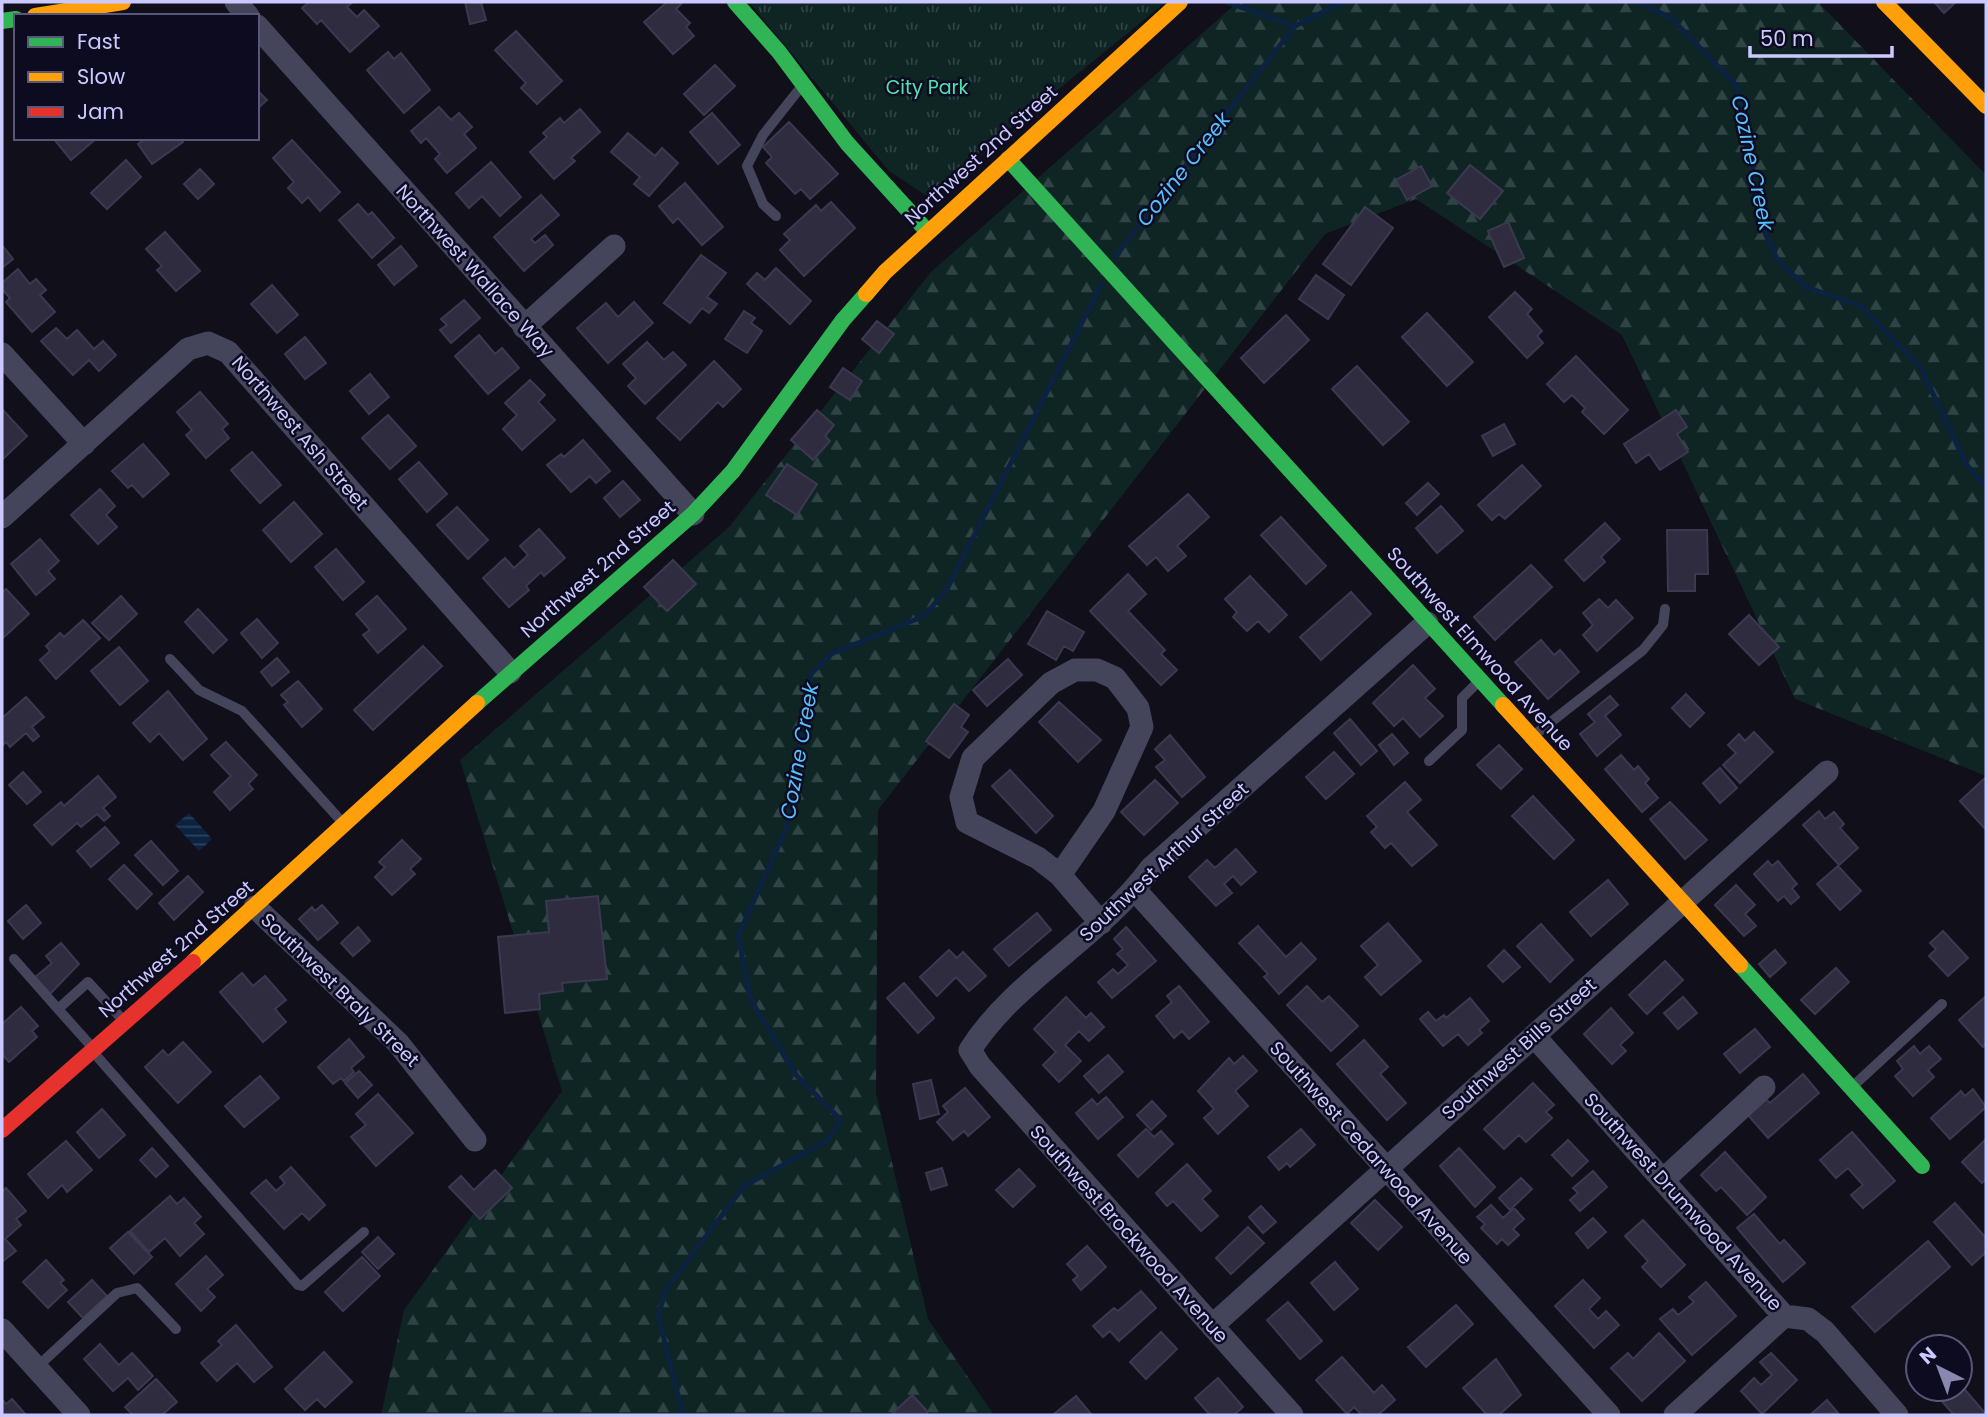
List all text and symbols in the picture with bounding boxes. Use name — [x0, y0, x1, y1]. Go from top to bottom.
legend — [14, 14, 259, 140]
scale bar — [1750, 14, 1892, 58]
text: 50 m — [1760, 24, 1814, 53]
text: Fast — [77, 27, 120, 56]
text: Slow — [77, 62, 125, 91]
park label: City Park — [886, 74, 969, 101]
street label: Northwest 2nd Street — [899, 79, 1064, 231]
water label: Cozine Creek — [1724, 92, 1782, 235]
text: Jam — [77, 97, 124, 126]
water label: Cozine Creek — [1129, 105, 1238, 232]
street label: Northwest Wallace Way — [390, 178, 561, 364]
street label: Northwest Ash Street — [225, 350, 375, 516]
street label: Northwest 2nd Street — [515, 494, 681, 644]
street label: Southwest Elmwood Avenue — [1381, 541, 1579, 757]
water label: Cozine Creek — [773, 679, 825, 821]
street label: Southwest Arthur Street — [1073, 776, 1255, 948]
street label: Northwest 2nd Street — [93, 874, 259, 1024]
street label: Southwest Braly Street — [255, 907, 425, 1073]
street label: Southwest Bills Street — [1436, 972, 1602, 1126]
street label: Southwest Cedarwood Avenue — [1263, 1035, 1479, 1271]
street label: Southwest Drumwood Avenue — [1578, 1087, 1788, 1317]
street label: Southwest Brockwood Avenue — [1024, 1119, 1234, 1349]
north arrow — [1904, 1333, 1974, 1403]
text: N — [1914, 1341, 1942, 1371]

